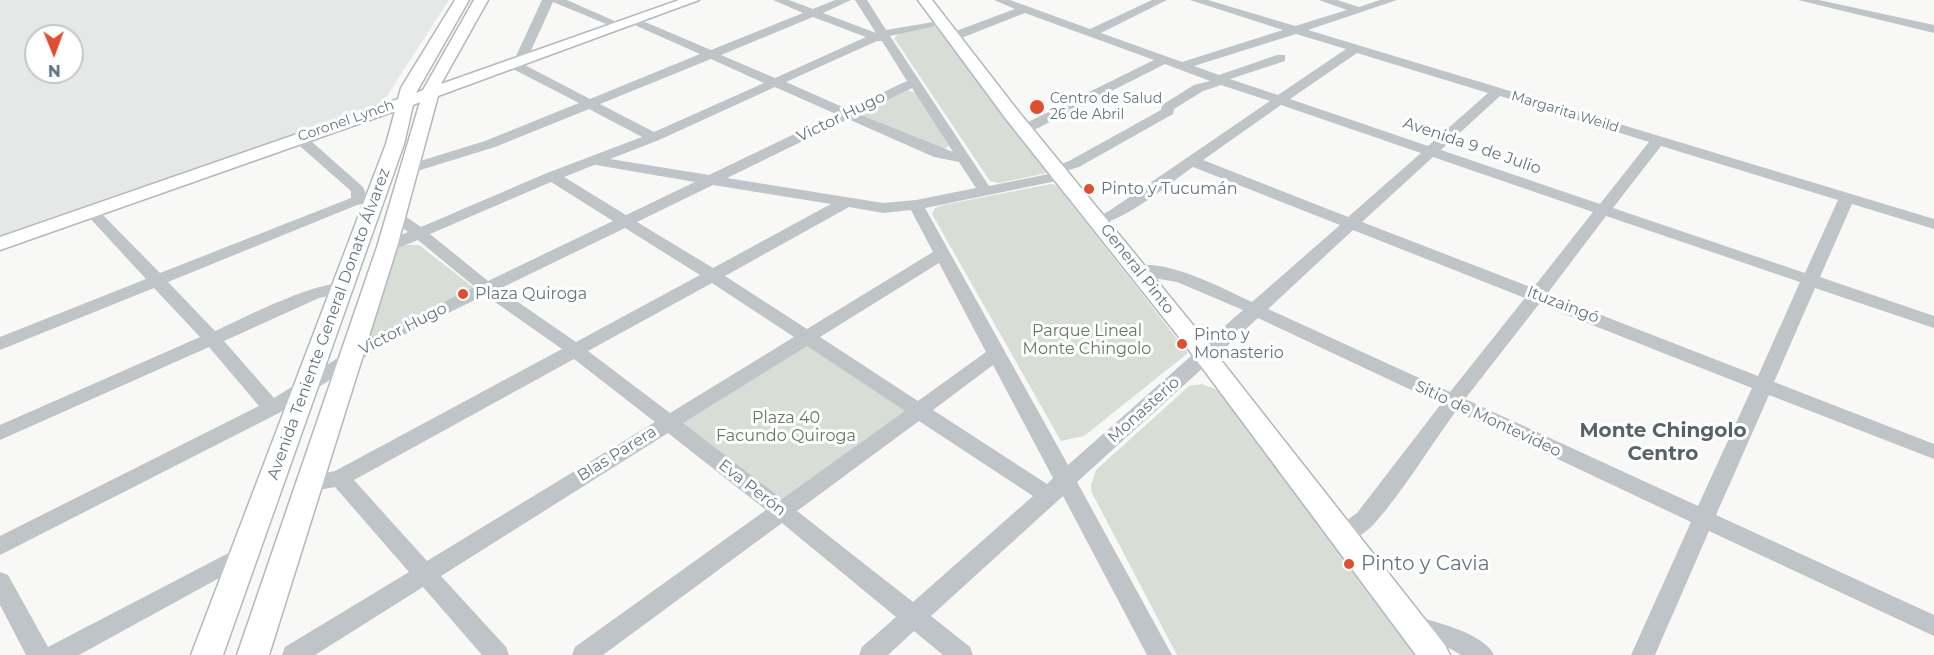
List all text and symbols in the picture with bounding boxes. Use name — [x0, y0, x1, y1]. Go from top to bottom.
north arrow — [24, 24, 84, 84]
text: N — [48, 61, 61, 80]
street label: Victor Hugo — [794, 87, 888, 147]
street label: Margarita Weild — [1509, 88, 1621, 136]
place label: Centro de Salud 26 de Abril — [1050, 91, 1162, 124]
street label: Coronel Lynch — [296, 97, 396, 145]
marker: Centro de Salud 26 de Abril — [1028, 98, 1046, 116]
street label: Avenida 9 de Julio — [1400, 113, 1544, 179]
street label: Avenida Teniente General Donato Álvarez — [264, 166, 394, 482]
place label: Pinto y Tucumán — [1101, 179, 1238, 199]
marker: Pinto y Tucumán — [1082, 182, 1096, 196]
street label: General Pinto — [1096, 220, 1178, 318]
street label: Ituzaingó — [1524, 282, 1602, 328]
place label: Plaza Quiroga — [475, 284, 587, 304]
marker: Plaza Quiroga — [456, 287, 470, 301]
street label: Victor Hugo — [356, 299, 450, 359]
park label: Parque Lineal Monte Chingolo — [1023, 321, 1151, 359]
place label: Pinto y Monasterio — [1194, 325, 1284, 363]
marker: Pinto y Monasterio — [1175, 337, 1189, 351]
street label: Monasterio — [1104, 373, 1184, 447]
street label: Sitio de Montevideo — [1412, 377, 1564, 461]
park label: Plaza 40 Facundo Quiroga — [716, 408, 856, 446]
district label: Monte Chingolo Centro — [1579, 419, 1747, 466]
street label: Blas Parera — [574, 422, 660, 486]
street label: Eva Perón — [714, 456, 790, 520]
place label: Pinto y Cavia — [1361, 552, 1490, 576]
marker: Pinto y Cavia — [1342, 557, 1356, 571]

